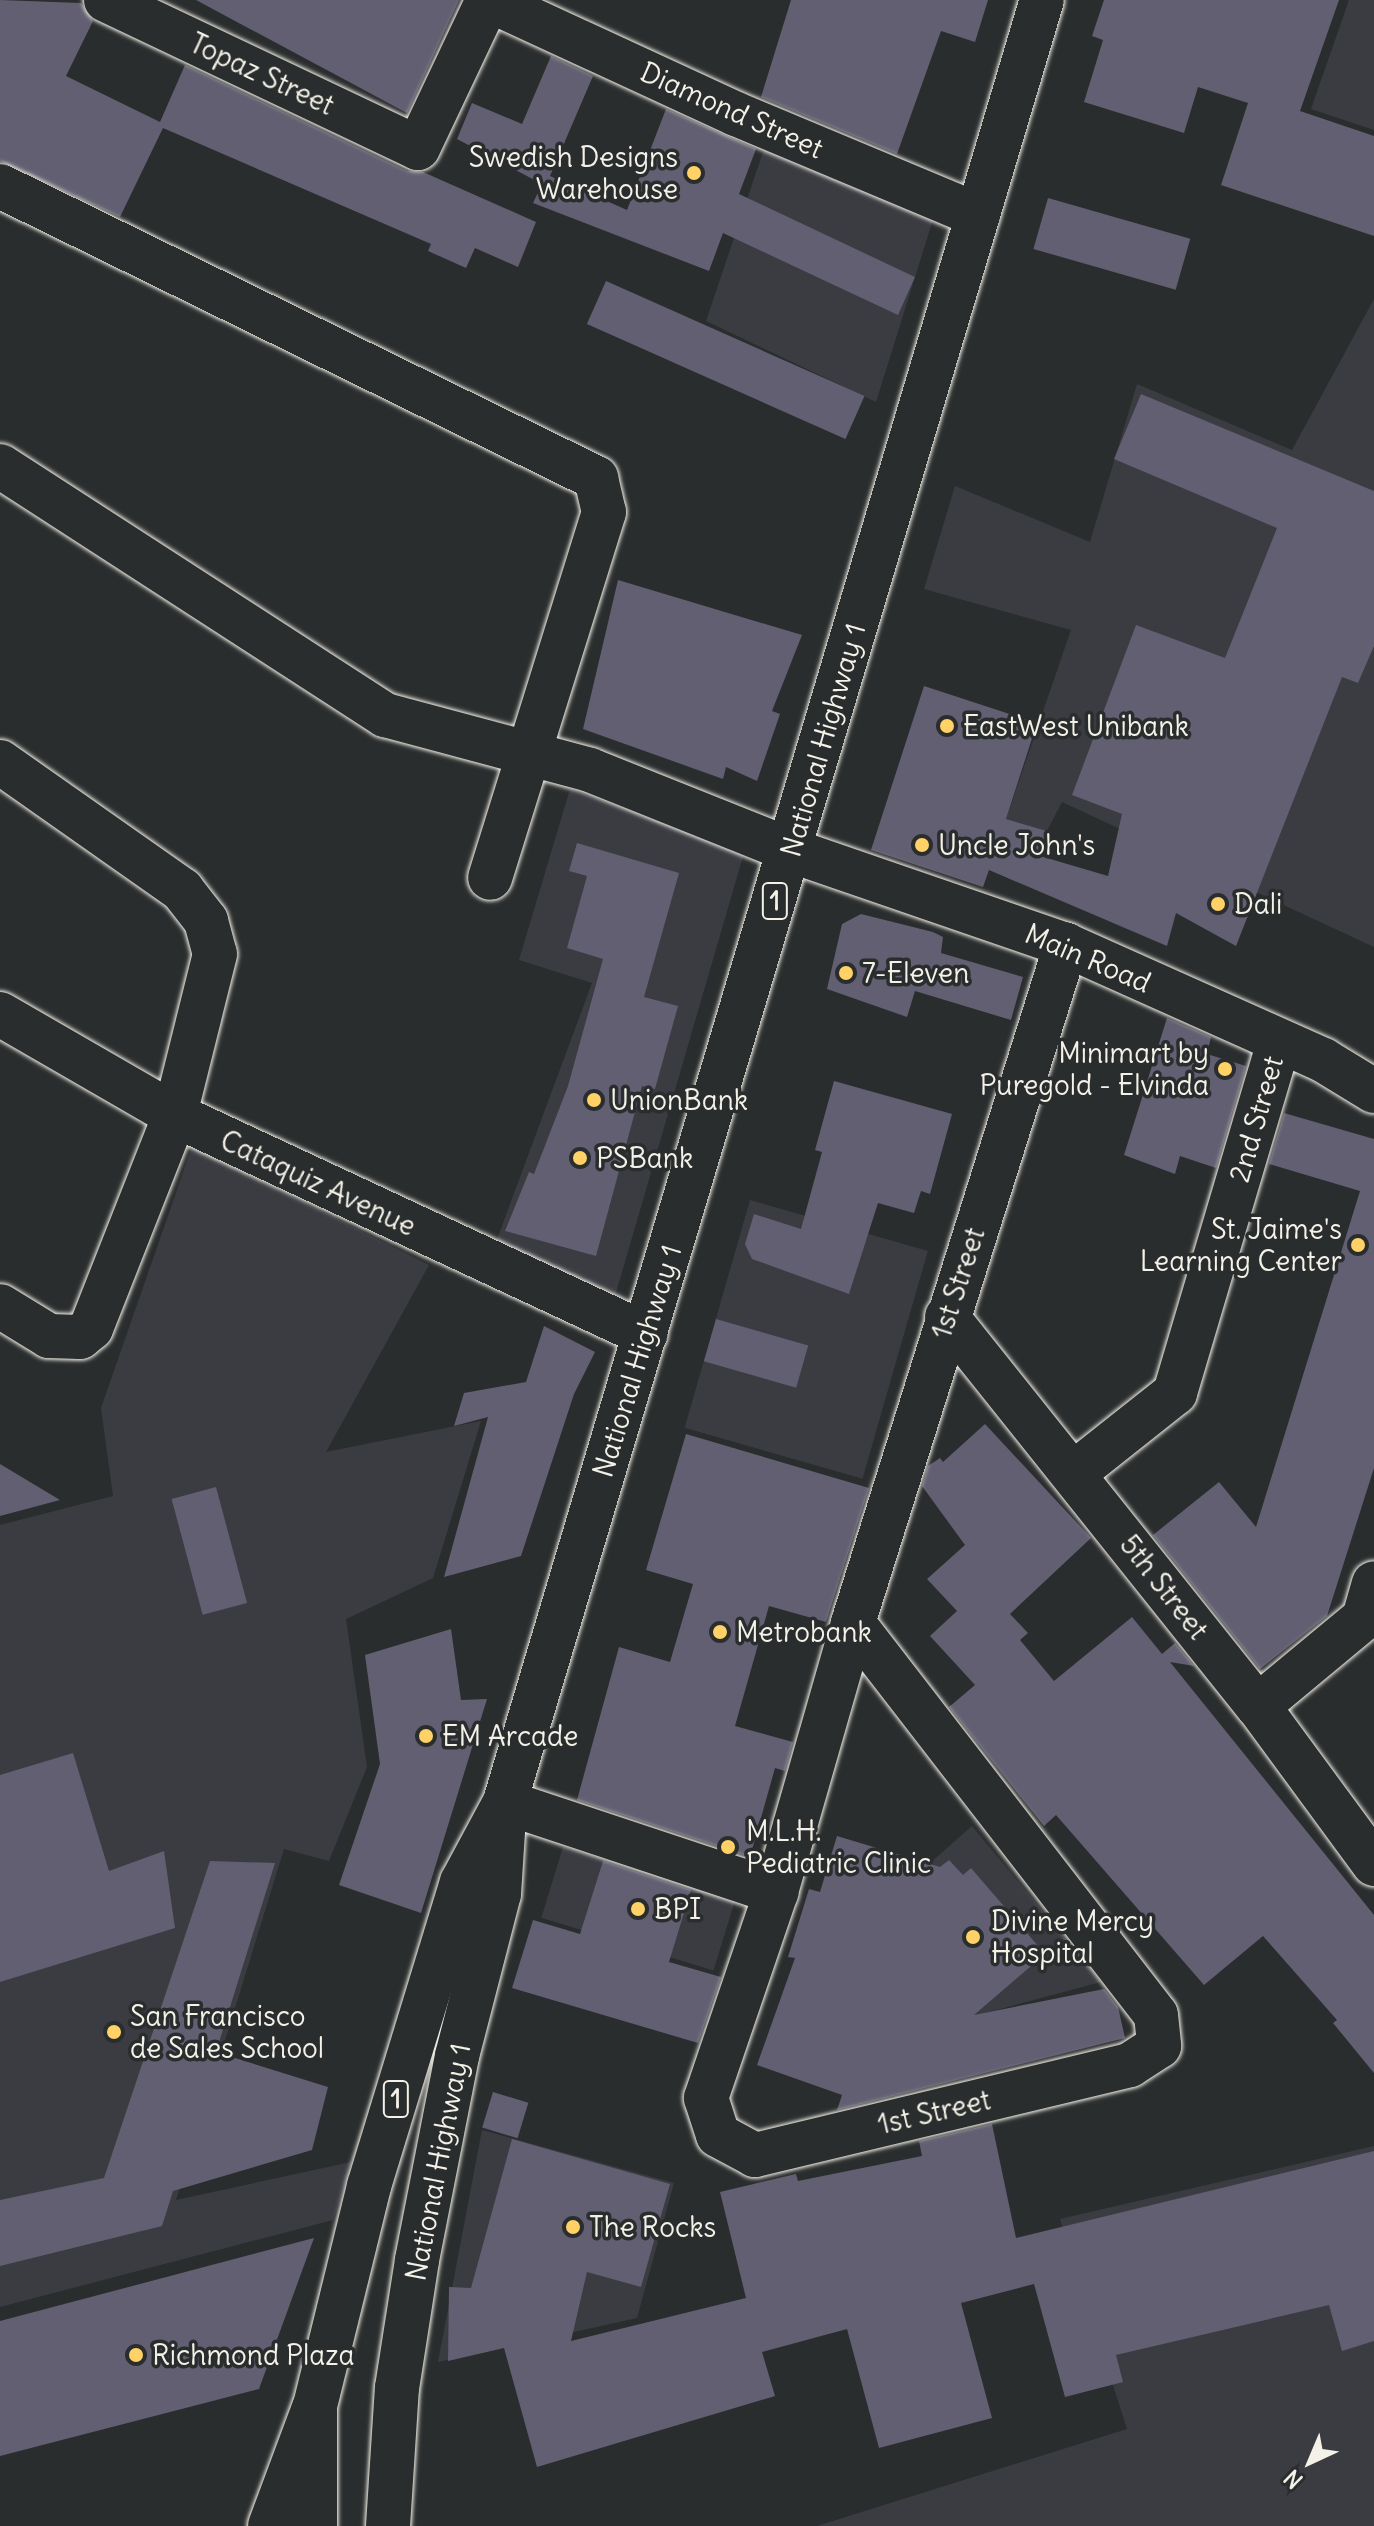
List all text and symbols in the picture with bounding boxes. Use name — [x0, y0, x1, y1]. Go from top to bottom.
street label: Topaz Street — [185, 26, 339, 122]
street label: Diamond Street — [635, 55, 829, 165]
place label: Swedish Designs Warehouse — [469, 140, 678, 206]
marker: Swedish Designs Warehouse — [685, 164, 703, 182]
street label: National Highway 1 — [774, 619, 872, 861]
place label: EastWest Unibank — [963, 709, 1189, 743]
marker: EastWest Unibank — [938, 717, 956, 735]
place label: Uncle John's — [938, 828, 1095, 862]
marker: Uncle John's — [913, 836, 931, 854]
road number: 1 — [761, 879, 789, 923]
place label: Dali — [1234, 887, 1282, 921]
marker: Dali — [1209, 895, 1227, 913]
street label: Main Road — [1020, 916, 1156, 1000]
place label: 7-Eleven — [862, 956, 969, 990]
marker: 7-Eleven — [837, 964, 855, 982]
place label: Minimart by Puregold - Elvinda — [979, 1036, 1209, 1102]
street label: 2nd Street — [1222, 1052, 1290, 1186]
marker: Minimart by Puregold - Elvinda — [1216, 1060, 1234, 1078]
place label: UnionBank — [610, 1083, 748, 1117]
marker: UnionBank — [585, 1091, 603, 1109]
street label: Cataquiz Avenue — [215, 1123, 421, 1243]
place label: PSBank — [596, 1141, 693, 1175]
marker: PSBank — [571, 1149, 589, 1167]
place label: St. Jaime's Learning Center — [1140, 1212, 1342, 1278]
street label: 1st Street — [924, 1223, 992, 1343]
marker: St. Jaime's Learning Center — [1349, 1236, 1367, 1254]
street label: National Highway 1 — [586, 1241, 688, 1481]
street label: 5th Street — [1113, 1528, 1215, 1646]
place label: Metrobank — [736, 1615, 872, 1649]
marker: Metrobank — [711, 1623, 729, 1641]
place label: EM Arcade — [442, 1719, 578, 1753]
marker: EM Arcade — [417, 1727, 435, 1745]
place label: M.L.H. Pediatric Clinic — [746, 1814, 931, 1880]
marker: M.L.H. Pediatric Clinic — [717, 1836, 739, 1858]
place label: BPI — [654, 1892, 701, 1926]
marker: BPI — [629, 1900, 647, 1918]
place label: Divine Mercy Hospital — [991, 1904, 1154, 1970]
marker: Divine Mercy Hospital — [962, 1926, 984, 1948]
place label: San Francisco de Sales School — [130, 1999, 324, 2065]
marker: San Francisco de Sales School — [105, 2023, 123, 2041]
street label: National Highway 1 — [398, 2040, 478, 2284]
road number: 1 — [382, 2077, 410, 2121]
street label: 1st Street — [874, 2083, 994, 2141]
place label: The Rocks — [589, 2210, 716, 2244]
marker: The Rocks — [564, 2218, 582, 2236]
place label: Richmond Plaza — [152, 2338, 354, 2372]
marker: Richmond Plaza — [127, 2346, 145, 2364]
north arrow — [1270, 2422, 1350, 2502]
text: N — [1278, 2464, 1309, 2495]

